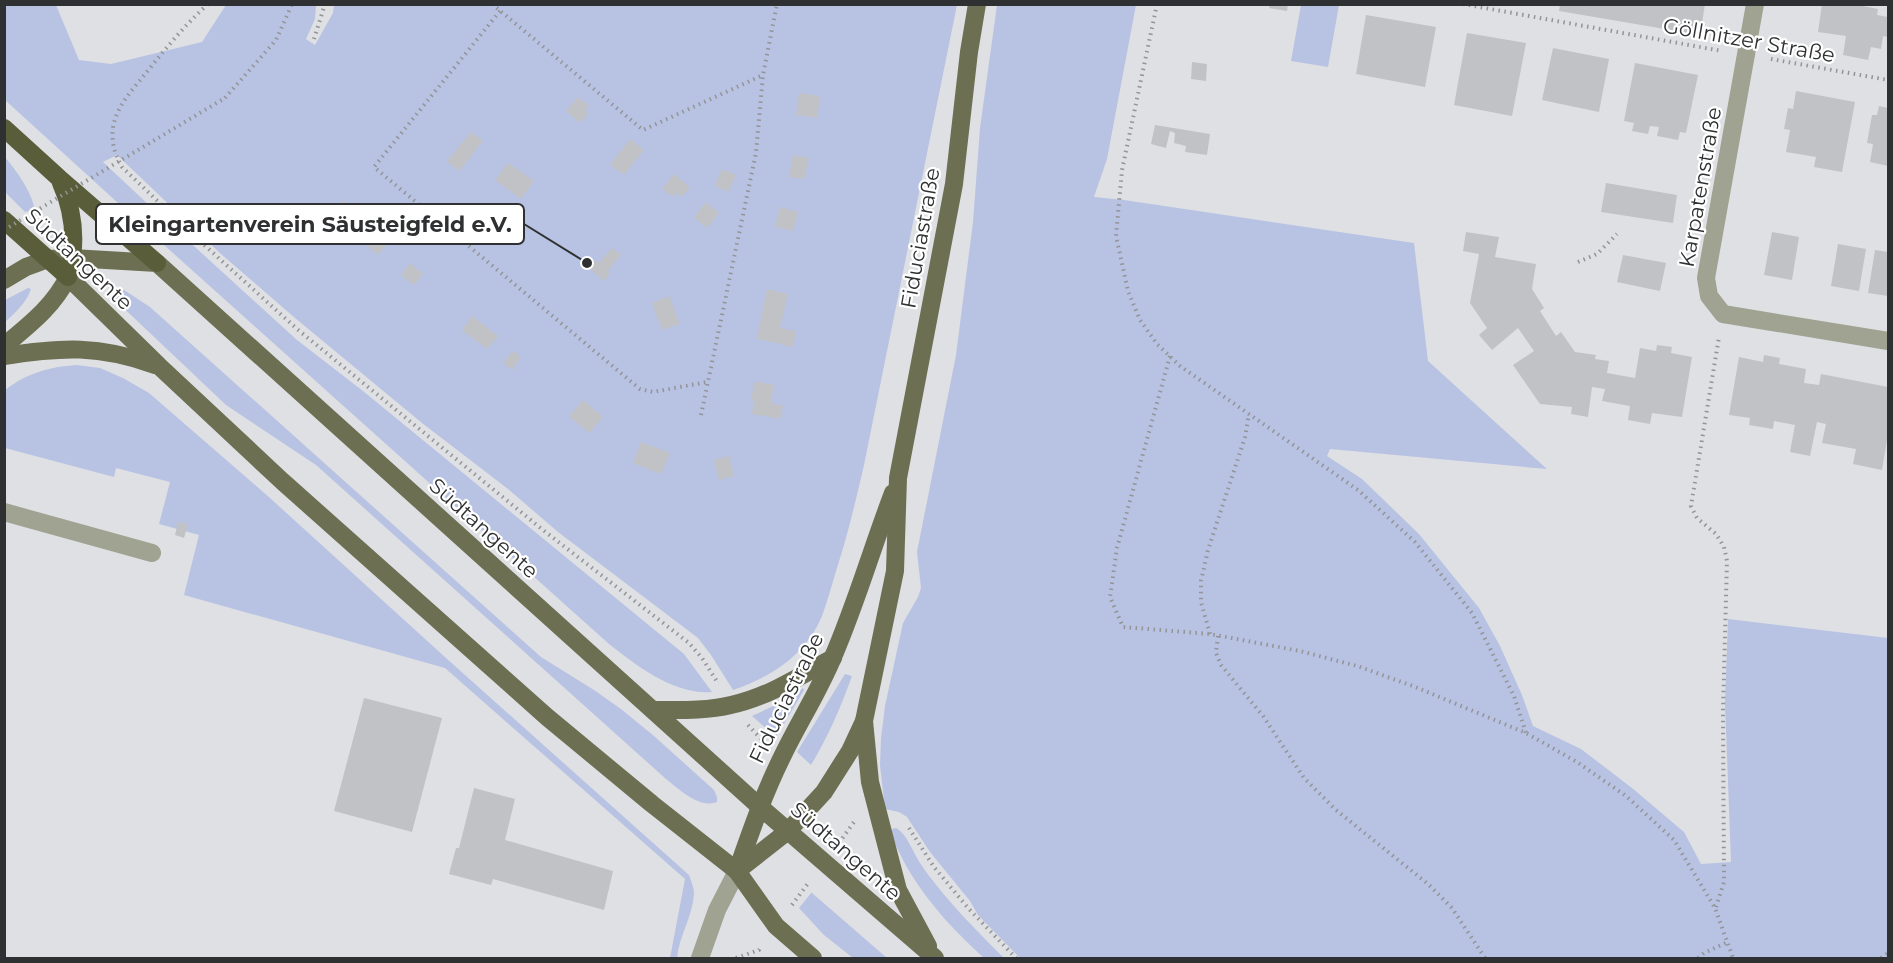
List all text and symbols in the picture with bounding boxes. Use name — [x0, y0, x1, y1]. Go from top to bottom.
street label: Göllnitzer Straße — [1661, 13, 1837, 67]
street label: Karpatenstraße — [1674, 105, 1726, 269]
street label: Fiduciastraße — [895, 166, 945, 310]
street label: Südtangente — [20, 203, 138, 315]
callout: Kleingartenverein Säusteigfeld e.V. — [96, 204, 524, 244]
text: Kleingartenverein Säusteigfeld e.V. — [108, 211, 512, 238]
street label: Südtangente — [424, 473, 544, 583]
street label: Fiduciastraße — [744, 629, 828, 767]
street label: Südtangente — [786, 796, 906, 906]

